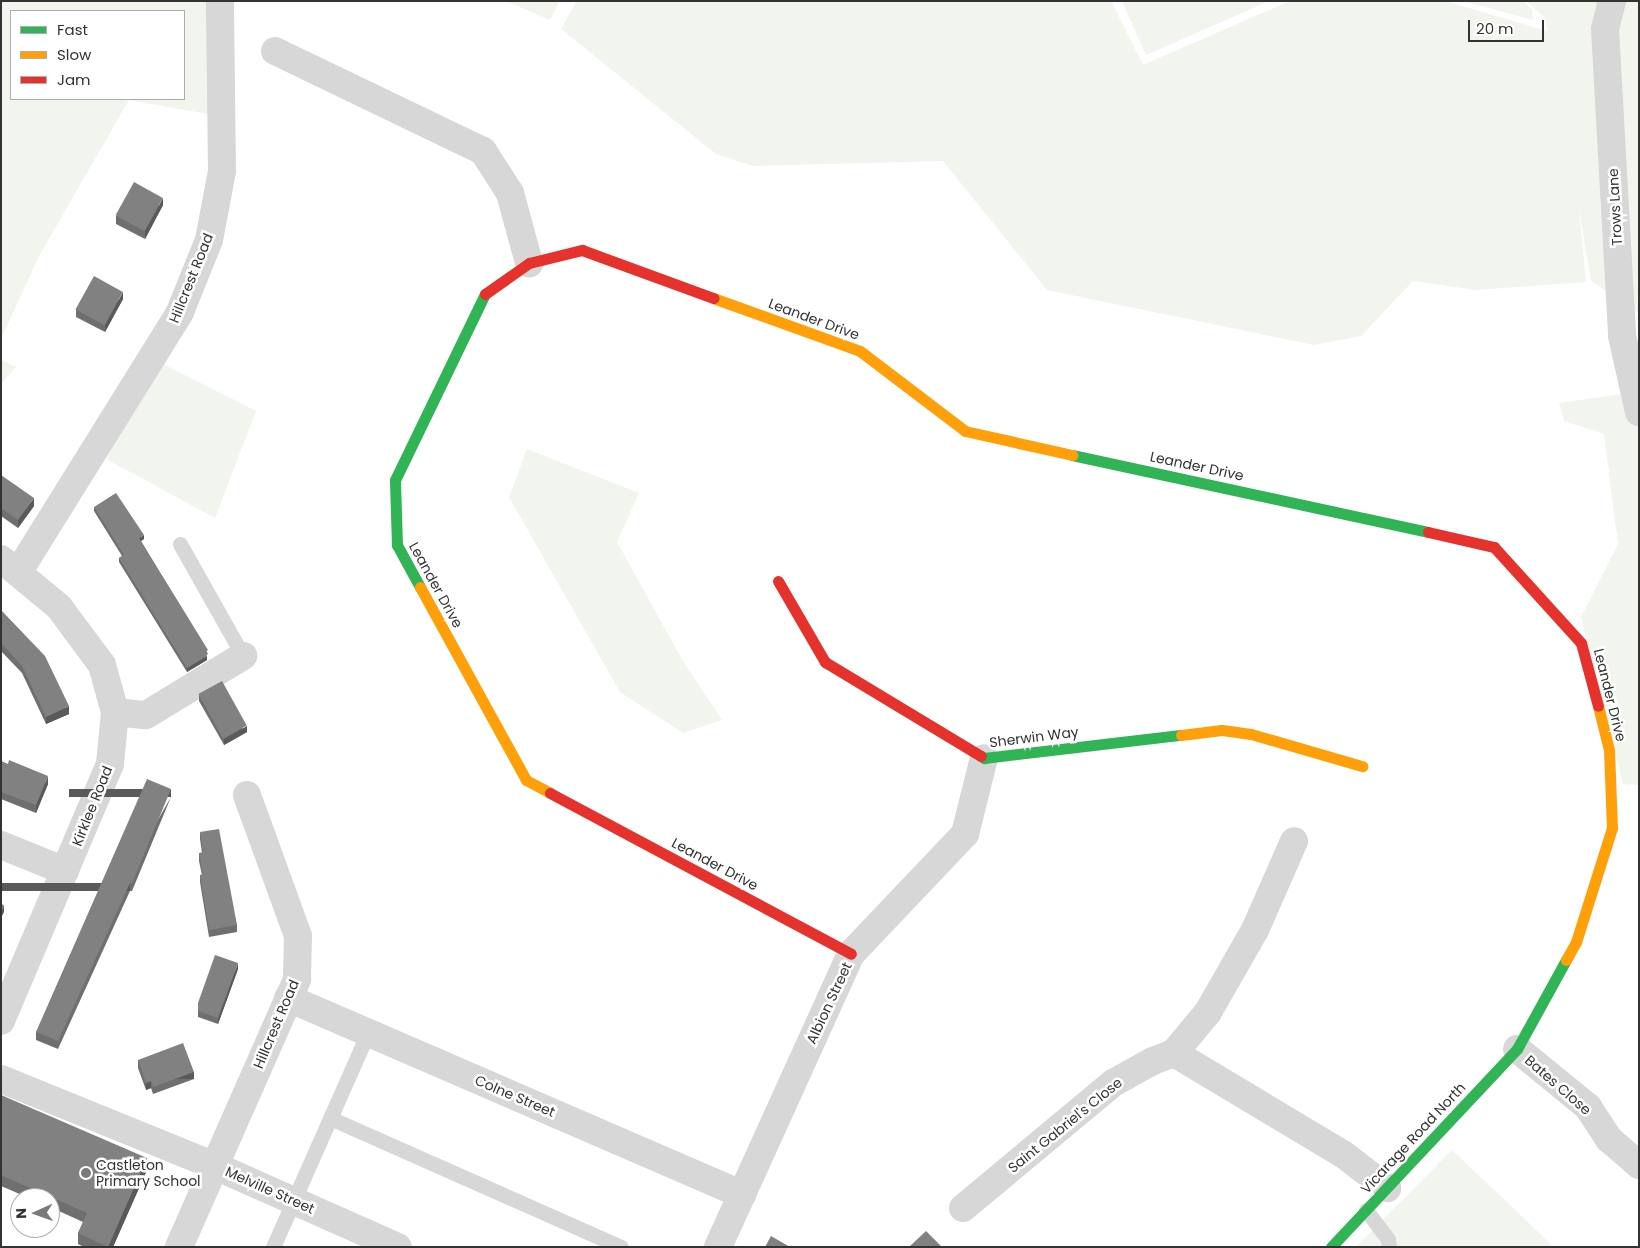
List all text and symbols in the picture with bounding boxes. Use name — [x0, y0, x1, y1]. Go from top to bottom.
legend — [10, 10, 185, 100]
scale bar — [1470, 10, 1546, 42]
text: 20 m — [1476, 18, 1514, 39]
text: Fast — [57, 19, 88, 40]
text: Slow — [57, 44, 91, 65]
text: Jam — [57, 69, 91, 90]
street label: Trows Lane — [1605, 168, 1625, 246]
street label: Hillcrest Road — [165, 231, 217, 325]
street label: Leander Drive — [766, 295, 862, 343]
street label: Leander Drive — [1149, 448, 1245, 484]
street label: Leander Drive — [406, 539, 466, 631]
street label: Leander Drive — [1590, 647, 1630, 743]
street label: Sherwin Way — [988, 723, 1080, 751]
street label: Kirklee Road — [68, 763, 116, 849]
street label: Leander Drive — [669, 834, 761, 894]
street label: Albion Street — [803, 959, 855, 1047]
street label: Hillcrest Road — [250, 977, 302, 1071]
street label: Bates Close — [1522, 1052, 1594, 1118]
street label: Colne Street — [472, 1072, 558, 1120]
street label: Saint Gabriel's Close — [1005, 1074, 1125, 1176]
street label: Vicarage Road North — [1357, 1079, 1469, 1197]
place label: Castleton Primary School — [96, 1157, 201, 1190]
street label: Melville Street — [223, 1163, 317, 1217]
marker: Castleton Primary School — [80, 1167, 92, 1179]
north arrow — [10, 1188, 60, 1238]
text: N — [11, 1208, 31, 1219]

